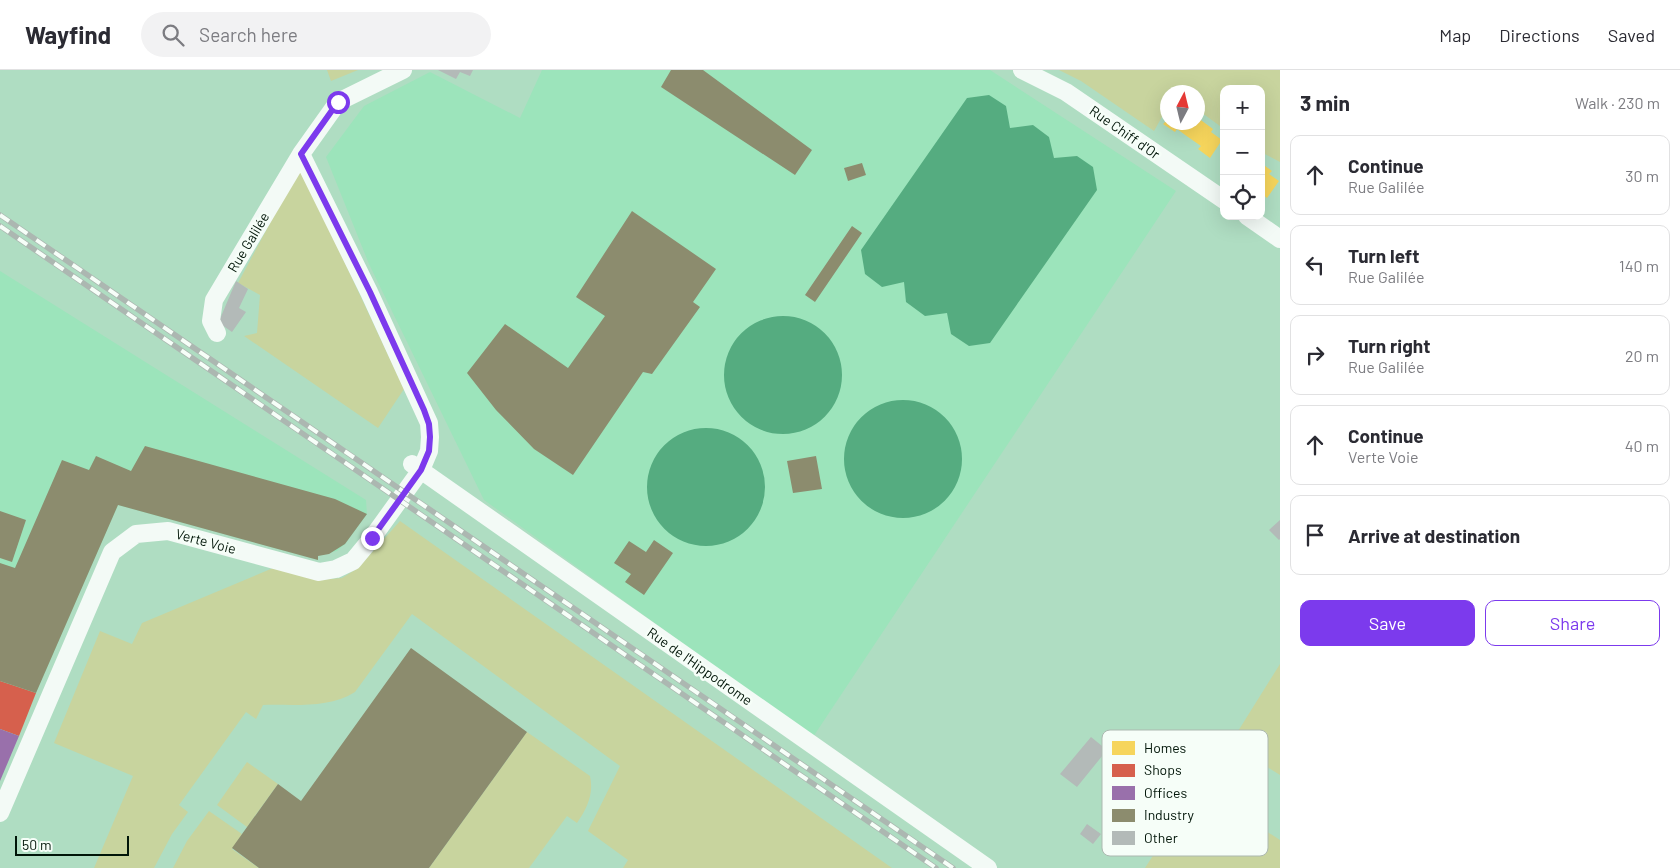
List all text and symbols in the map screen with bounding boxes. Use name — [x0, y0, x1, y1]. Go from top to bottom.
search box — [141, 12, 491, 57]
text: Wayfind — [25, 20, 111, 49]
icon: search — [159, 21, 187, 49]
text: Search here — [199, 23, 298, 46]
text: Map — [1439, 24, 1471, 46]
text: Directions — [1499, 24, 1580, 46]
text: Saved — [1608, 24, 1655, 46]
north arrow — [1160, 85, 1205, 130]
map controls — [1220, 85, 1265, 220]
button: + — [1220, 85, 1265, 130]
text: 3 min — [1300, 90, 1350, 115]
route start — [327, 91, 350, 114]
text: Walk · 230 m — [1575, 93, 1660, 112]
street label: Rue Chiff d'Or — [1087, 102, 1163, 162]
button: − — [1220, 130, 1265, 175]
text: Continue — [1348, 154, 1424, 177]
icon: ahead — [1301, 161, 1329, 189]
text: 30 m — [1625, 166, 1659, 185]
button: locate — [1220, 175, 1265, 220]
text: Rue Galilée — [1348, 177, 1424, 196]
street label: Rue Galilée — [223, 209, 273, 275]
text: Turn left — [1348, 244, 1419, 267]
icon: left — [1301, 251, 1329, 279]
text: 140 m — [1619, 256, 1659, 275]
text: Rue Galilée — [1348, 267, 1424, 286]
text: Turn right — [1348, 334, 1430, 357]
icon: right — [1301, 341, 1329, 369]
text: 20 m — [1625, 346, 1659, 365]
text: Rue Galilée — [1348, 357, 1424, 376]
text: Continue — [1348, 424, 1424, 447]
icon: ahead — [1301, 431, 1329, 459]
text: 40 m — [1625, 436, 1659, 455]
text: Verte Voie — [1348, 447, 1419, 466]
icon: arrive — [1301, 521, 1329, 549]
text: Arrive at destination — [1348, 524, 1520, 547]
street label: Verte Voie — [174, 525, 238, 557]
route end — [361, 527, 384, 550]
button: Save — [1300, 600, 1475, 646]
button: Share — [1485, 600, 1660, 646]
street label: Rue de l'Hippodrome — [644, 623, 756, 709]
legend — [1102, 730, 1268, 856]
text: Homes — [1144, 739, 1187, 756]
text: Shops — [1144, 761, 1182, 778]
text: Offices — [1144, 784, 1187, 801]
text: Industry — [1144, 806, 1195, 823]
text: Other — [1144, 829, 1178, 846]
scale bar — [15, 833, 129, 856]
text: 50 m — [22, 836, 51, 853]

